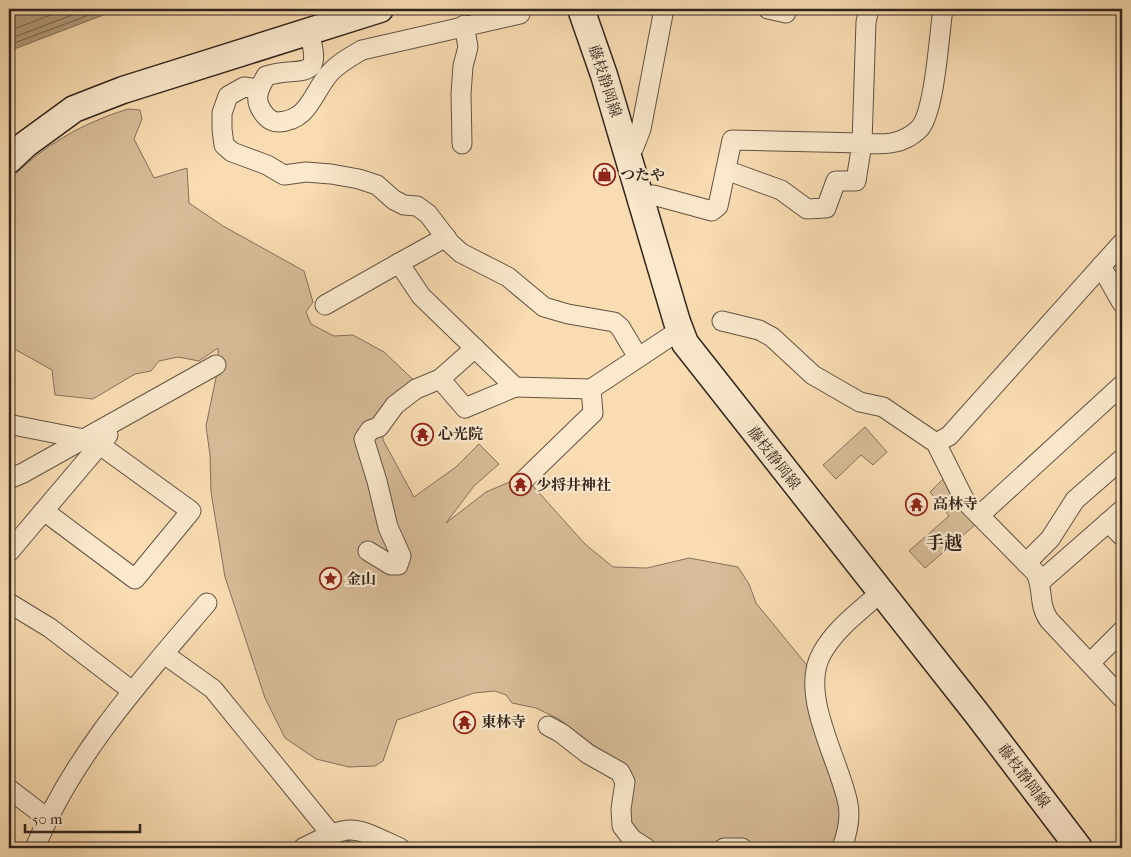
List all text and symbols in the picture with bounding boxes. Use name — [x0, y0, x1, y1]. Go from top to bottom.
street label: 藤枝静岡線 — [585, 43, 625, 119]
shop icon: つたや — [592, 163, 616, 187]
place label: つたや — [620, 166, 665, 184]
temple icon: 心光院 — [410, 422, 434, 446]
street label: 藤枝静岡線 — [744, 423, 804, 493]
place label: 心光院 — [438, 425, 483, 443]
temple icon: 少将井神社 — [508, 473, 532, 497]
place label: 少将井神社 — [536, 476, 611, 494]
temple icon: 高林寺 — [905, 492, 929, 516]
place label: 高林寺 — [933, 495, 978, 513]
district label: 手越 — [926, 533, 962, 554]
place icon: 金山 — [318, 567, 342, 591]
place label: 金山 — [346, 570, 376, 588]
temple icon: 東林寺 — [453, 710, 477, 734]
place label: 東林寺 — [481, 713, 526, 731]
street label: 藤枝静岡線 — [994, 741, 1054, 811]
scale bar — [25, 802, 140, 834]
text: 50 m — [32, 810, 63, 828]

